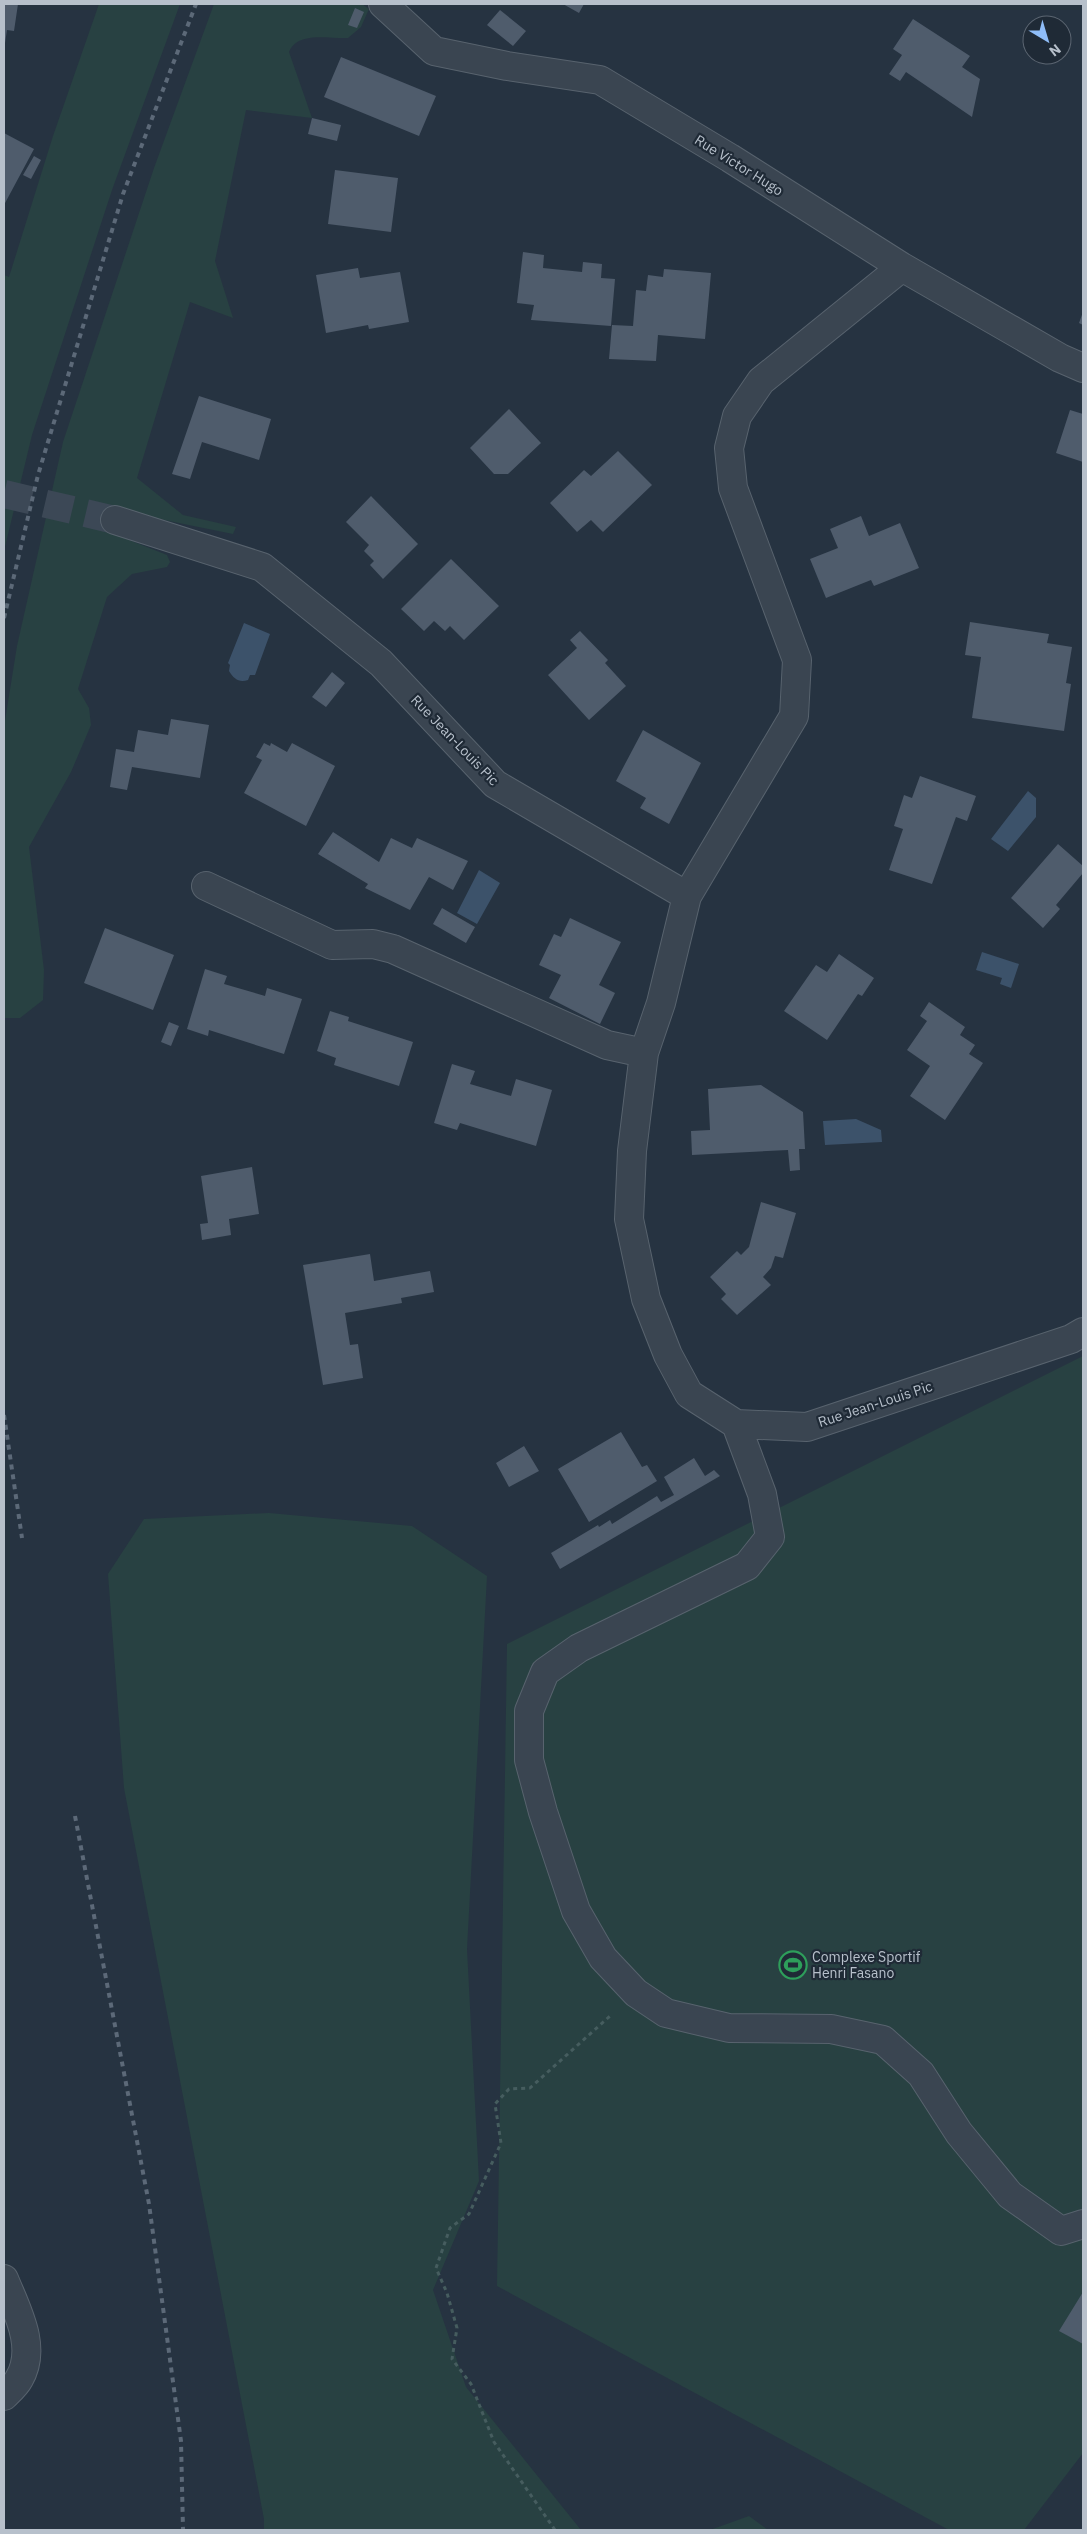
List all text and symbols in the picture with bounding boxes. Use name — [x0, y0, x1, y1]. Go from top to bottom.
north arrow — [1022, 15, 1072, 65]
text: N — [1045, 40, 1065, 60]
street label: Rue Victor Hugo — [691, 131, 787, 200]
street label: Rue Jean-Louis Pic — [407, 691, 503, 789]
street label: Rue Jean-Louis Pic — [816, 1377, 934, 1431]
place label: Complexe Sportif Henri Fasano — [812, 1948, 921, 1982]
sports icon: Complexe Sportif Henri Fasano — [778, 1950, 808, 1980]

